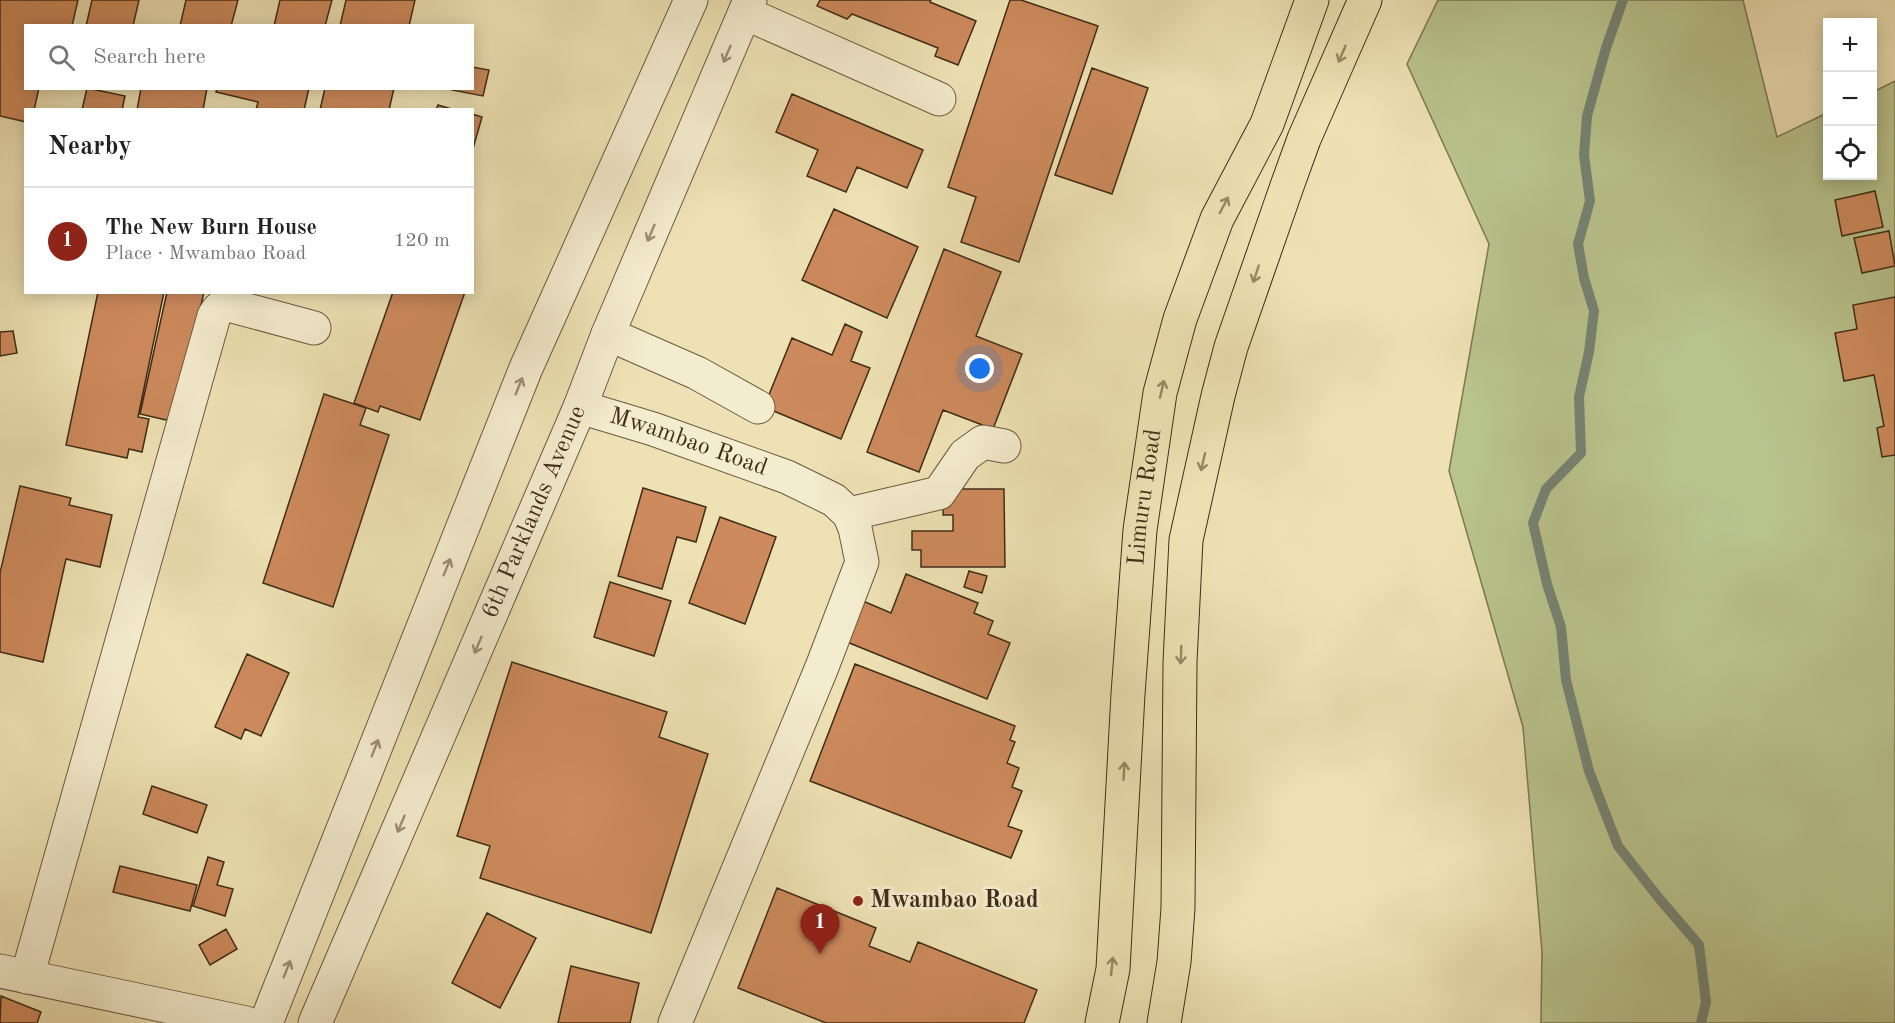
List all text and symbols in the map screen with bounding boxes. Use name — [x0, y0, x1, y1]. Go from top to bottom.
map controls — [1823, 18, 1877, 180]
button: + — [1823, 18, 1877, 72]
search box — [24, 24, 474, 90]
icon: search — [45, 41, 78, 74]
one-way arrow — [721, 44, 732, 62]
one-way arrow — [1336, 44, 1347, 62]
text: Search here — [93, 46, 206, 68]
button: − — [1823, 72, 1877, 126]
button: locate — [1823, 126, 1877, 180]
text: Nearby — [48, 134, 132, 160]
one-way arrow — [1218, 197, 1230, 214]
text: The New Burn House — [105, 217, 317, 239]
one-way arrow — [645, 223, 656, 242]
text: 1 — [62, 231, 73, 251]
text: 120 m — [394, 231, 450, 251]
text: Place · Mwambao Road — [105, 244, 306, 264]
one-way arrow — [1249, 264, 1260, 283]
your location — [965, 354, 994, 383]
one-way arrow — [514, 377, 525, 396]
one-way arrow — [1156, 380, 1168, 399]
street label: 6th Parklands Avenue — [478, 402, 591, 622]
street label: Mwambao Road — [607, 405, 770, 481]
street label: Limuru Road — [1125, 428, 1167, 566]
one-way arrow — [1196, 452, 1208, 471]
one-way arrow — [442, 558, 453, 577]
one-way arrow — [472, 636, 483, 654]
one-way arrow — [1175, 644, 1186, 664]
one-way arrow — [370, 740, 381, 758]
one-way arrow — [1119, 761, 1130, 781]
one-way arrow — [395, 815, 406, 833]
place label: Mwambao Road — [870, 889, 1039, 913]
marker: Mwambao Road — [851, 894, 865, 908]
pin: 1 — [800, 904, 840, 954]
one-way arrow — [1107, 956, 1118, 976]
one-way arrow — [283, 960, 294, 978]

